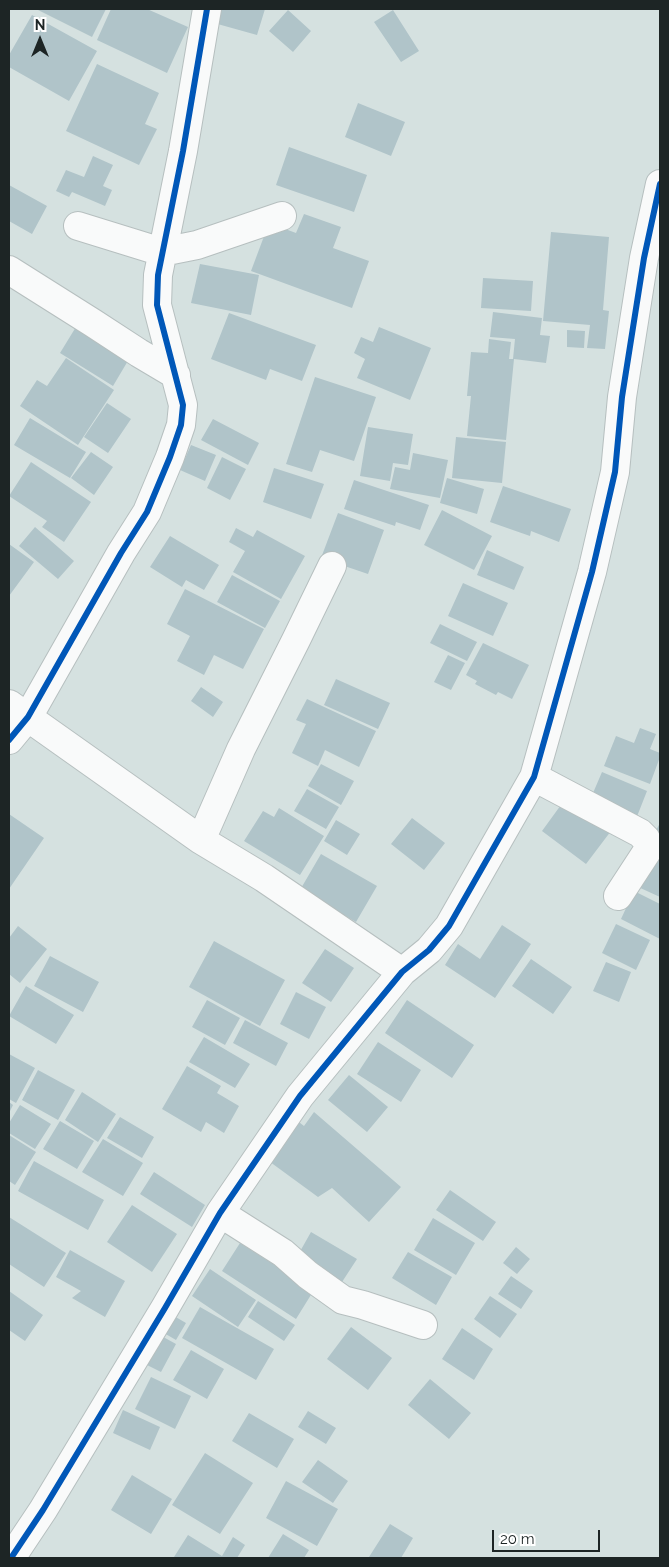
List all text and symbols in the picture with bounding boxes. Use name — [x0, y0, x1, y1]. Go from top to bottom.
north arrow — [15, 15, 65, 65]
text: N — [35, 17, 45, 33]
scale bar — [494, 1520, 602, 1552]
text: 20 m — [500, 1530, 535, 1548]

